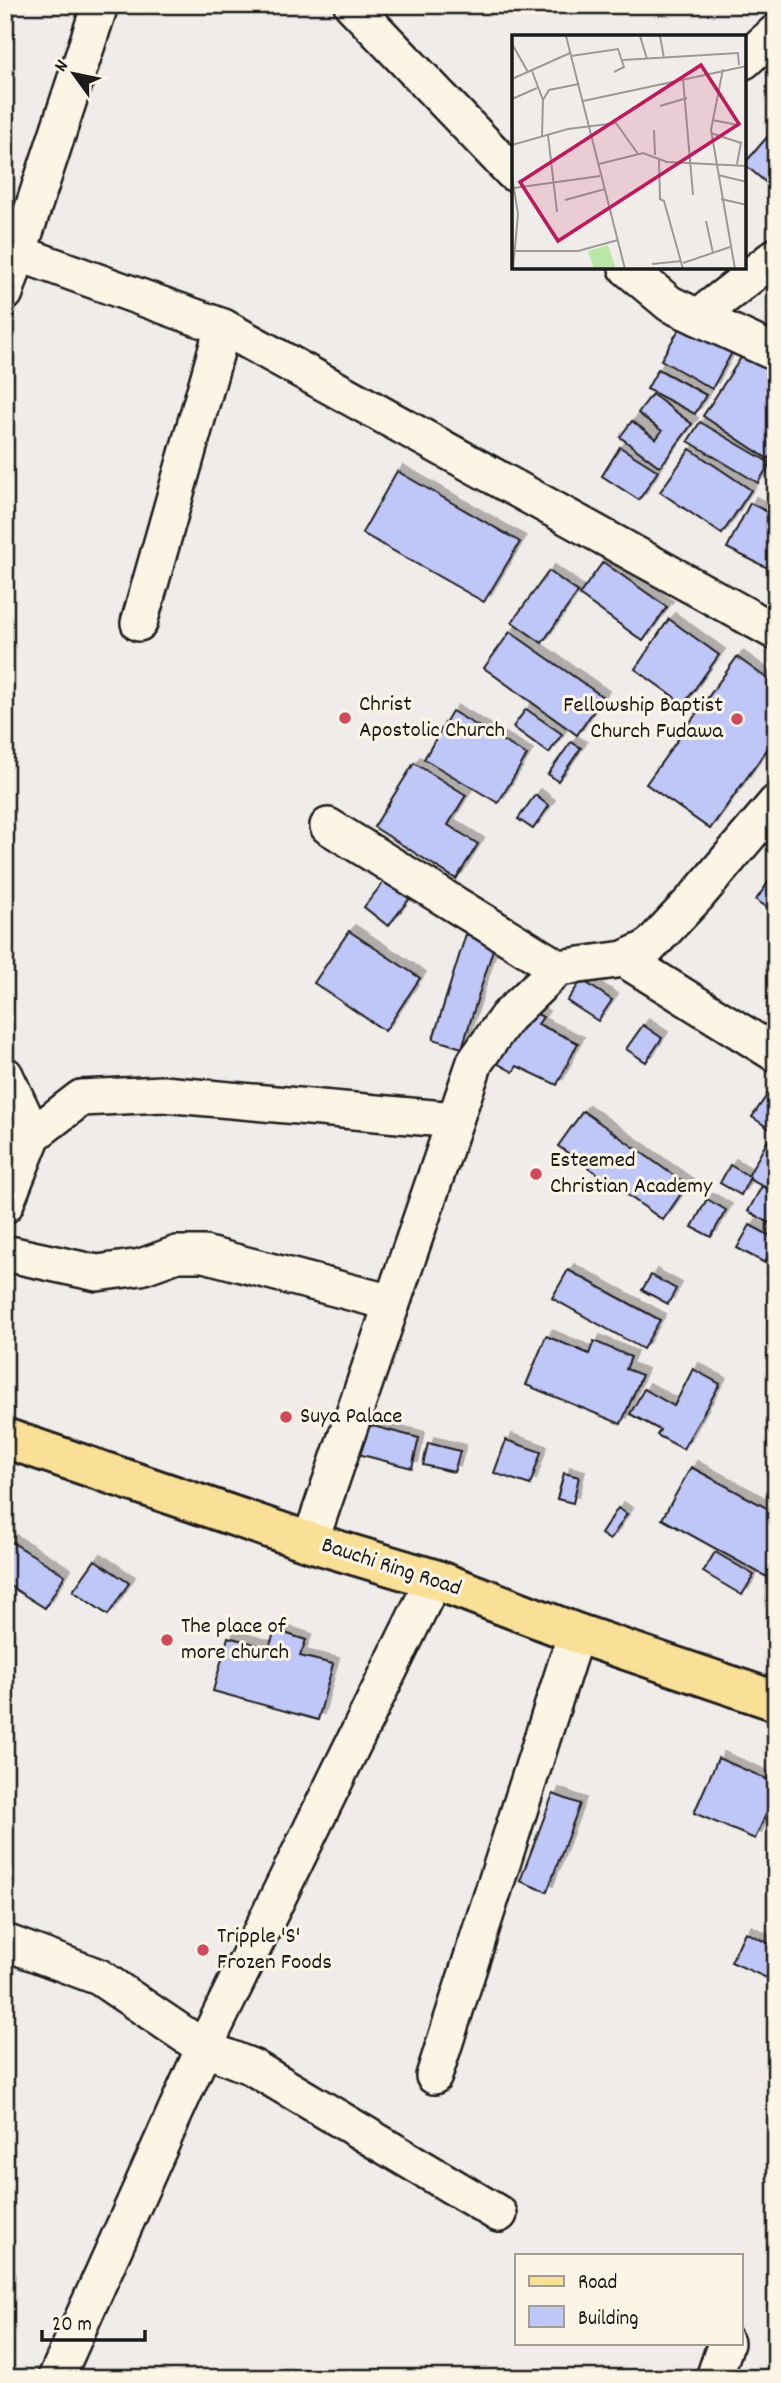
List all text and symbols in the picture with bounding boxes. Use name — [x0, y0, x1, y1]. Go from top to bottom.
inset map — [512, 35, 746, 270]
north arrow — [38, 38, 108, 108]
text: N — [49, 55, 77, 78]
place label: Christ Apostolic Church — [359, 689, 505, 748]
place label: Fellowship Baptist Church Fudawa — [563, 690, 724, 749]
marker: Christ Apostolic Church — [337, 710, 353, 726]
marker: Fellowship Baptist Church Fudawa — [729, 711, 745, 727]
place label: Esteemed Christian Academy — [550, 1145, 713, 1204]
marker: Esteemed Christian Academy — [528, 1166, 544, 1182]
place label: Suya Palace — [300, 1401, 402, 1434]
marker: Suya Palace — [278, 1409, 294, 1425]
street label: Bauchi Ring Road — [317, 1530, 465, 1606]
place label: The place of more church — [181, 1611, 289, 1670]
marker: The place of more church — [159, 1632, 175, 1648]
place label: Tripple 'S' Frozen Foods — [217, 1921, 332, 1980]
marker: Tripple 'S' Frozen Foods — [195, 1942, 211, 1958]
legend — [515, 2254, 742, 2344]
text: Road — [578, 2269, 617, 2299]
scale bar — [42, 2299, 145, 2343]
text: Building — [578, 2305, 638, 2335]
text: 20 m — [52, 2311, 92, 2341]

